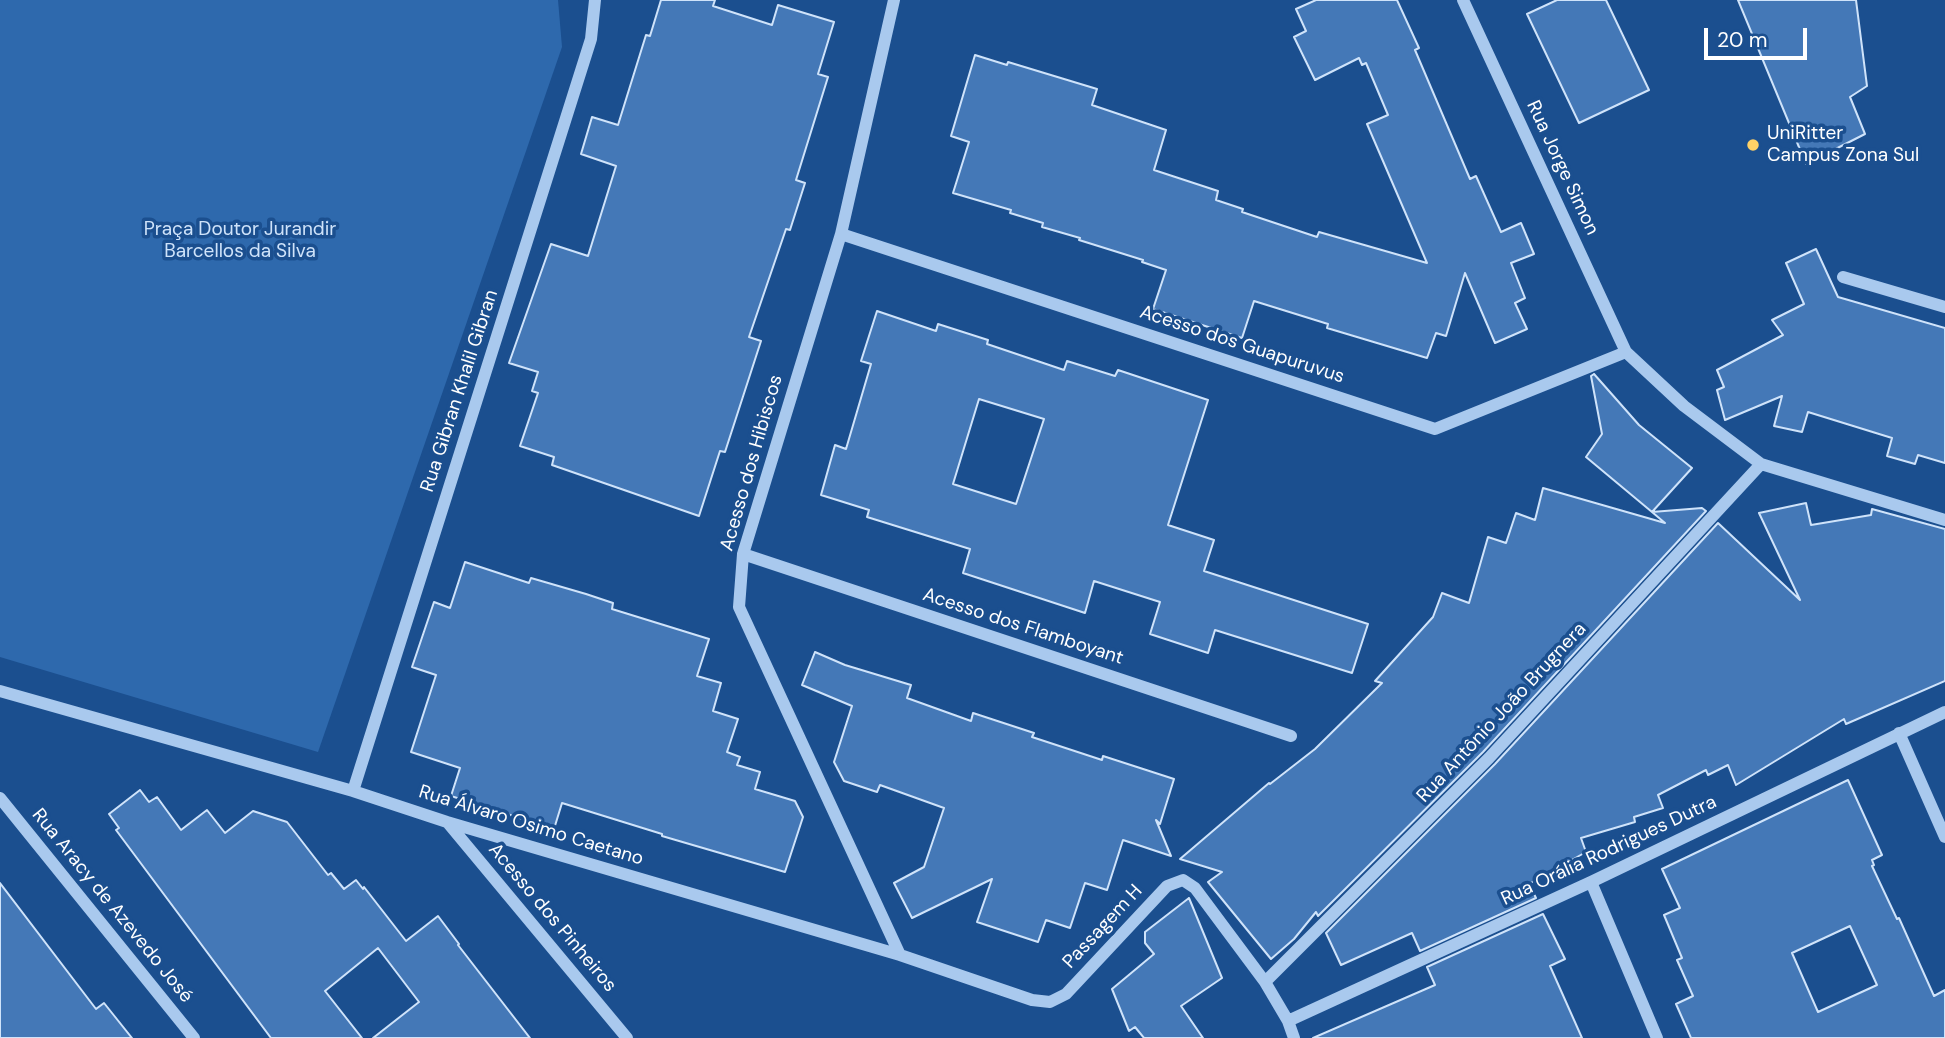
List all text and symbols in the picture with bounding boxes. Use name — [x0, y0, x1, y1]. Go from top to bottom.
scale bar — [1707, 14, 1810, 58]
text: 20 m — [1717, 26, 1768, 54]
street label: Rua Jorge Simon — [1521, 97, 1603, 239]
place label: UniRitter Campus Zona Sul — [1767, 123, 1919, 167]
marker: UniRitter Campus Zona Sul — [1745, 137, 1761, 153]
park label: Praça Doutor Jurandir Barcellos da Silva — [144, 219, 336, 263]
street label: Rua Gibran Khalil Gibran — [417, 287, 503, 495]
street label: Acesso dos Guapuruvus — [1137, 301, 1347, 389]
street label: Acesso dos Hibiscos — [716, 372, 788, 554]
street label: Acesso dos Flamboyant — [920, 584, 1126, 670]
street label: Rua Antônio João Brugnera — [1413, 618, 1591, 808]
street label: Rua Álvaro Osimo Caetano — [416, 781, 646, 871]
street label: Rua Orália Rodrigues Dutra — [1498, 791, 1720, 911]
street label: Rua Aracy de Azevedo José — [27, 804, 197, 1008]
street label: Acesso dos Pinheiros — [483, 839, 621, 997]
street label: Passagem H — [1058, 880, 1148, 974]

